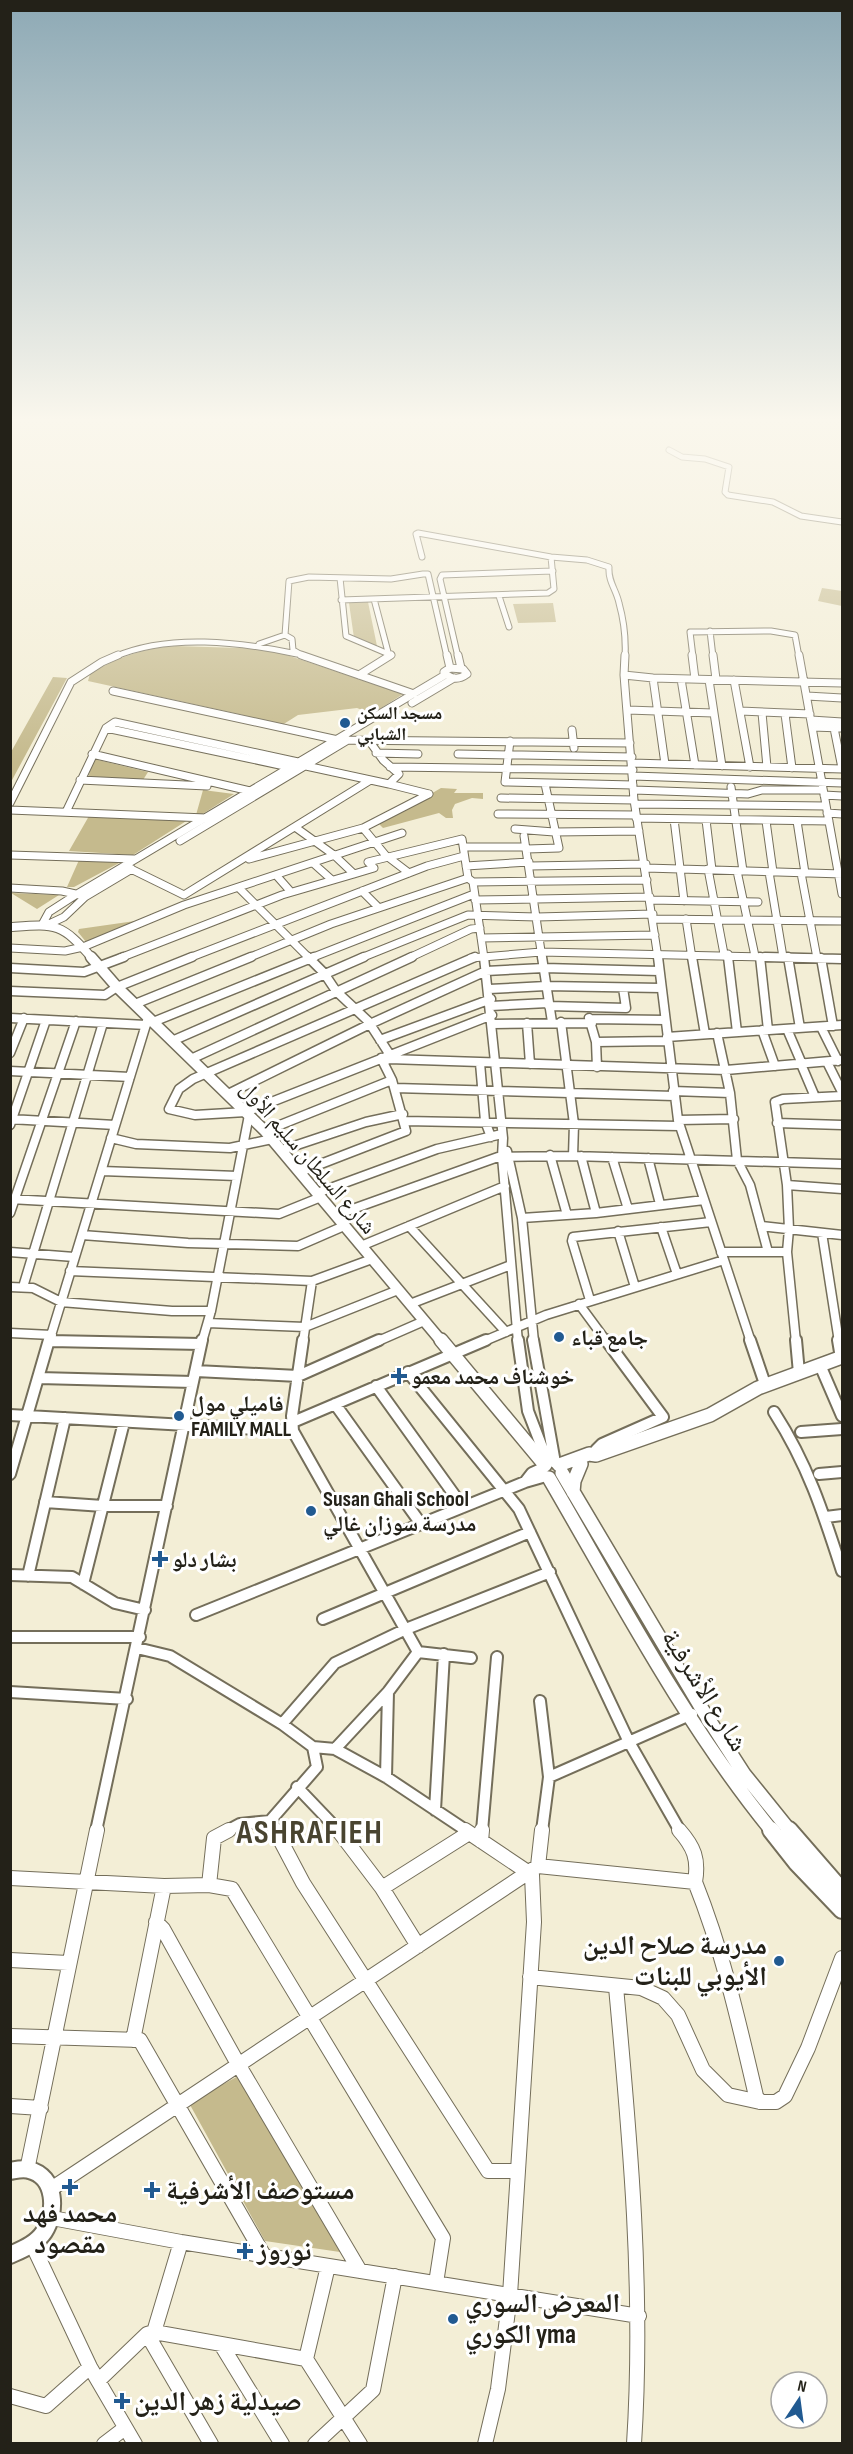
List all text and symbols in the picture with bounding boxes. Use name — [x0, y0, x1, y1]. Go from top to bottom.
place label: مسجد السكن الشبابي — [357, 703, 442, 748]
marker: مسجد السكن الشبابي — [338, 716, 352, 730]
street label: شارع السلطان سليم الأول — [234, 1076, 382, 1240]
place label: جامع قباء — [571, 1325, 648, 1352]
marker: جامع قباء — [552, 1330, 566, 1344]
place label: خوشناف محمد معمو — [411, 1364, 574, 1391]
marker: خوشناف محمد معمو — [392, 1369, 406, 1383]
place label: فاميلي مول FAMILY MALL — [191, 1391, 292, 1443]
marker: فاميلي مول FAMILY MALL — [172, 1409, 186, 1423]
place label: Susan Ghali School مدرسة سوزان غالي — [323, 1486, 477, 1540]
marker: Susan Ghali School مدرسة سوزان غالي — [304, 1504, 318, 1518]
place label: بشار دلو — [172, 1547, 237, 1574]
marker: بشار دلو — [153, 1552, 167, 1566]
street label: شارع الأشرفية — [654, 1624, 754, 1758]
district label: ASHRAFIEH — [236, 1813, 383, 1853]
place label: مدرسة صلاح الدين الأيوبي للبنات — [583, 1930, 767, 1997]
marker: مدرسة صلاح الدين الأيوبي للبنات — [772, 1954, 786, 1968]
place label: مستوصف الأشرفية — [166, 2175, 354, 2207]
marker: محمد فهد مقصود — [63, 2180, 77, 2194]
marker: مستوصف الأشرفية — [143, 2181, 161, 2199]
place label: محمد فهد مقصود — [23, 2198, 117, 2261]
place label: نوروز — [256, 2236, 311, 2268]
marker: نوروز — [238, 2244, 252, 2258]
place label: المعرض السوري الكوري yma — [465, 2288, 620, 2355]
marker: المعرض السوري الكوري yma — [446, 2312, 460, 2326]
north arrow — [769, 2370, 829, 2430]
text: N — [796, 2377, 808, 2397]
place label: صيدلية زهر الدين — [134, 2386, 302, 2418]
marker: صيدلية زهر الدين — [115, 2394, 129, 2408]

